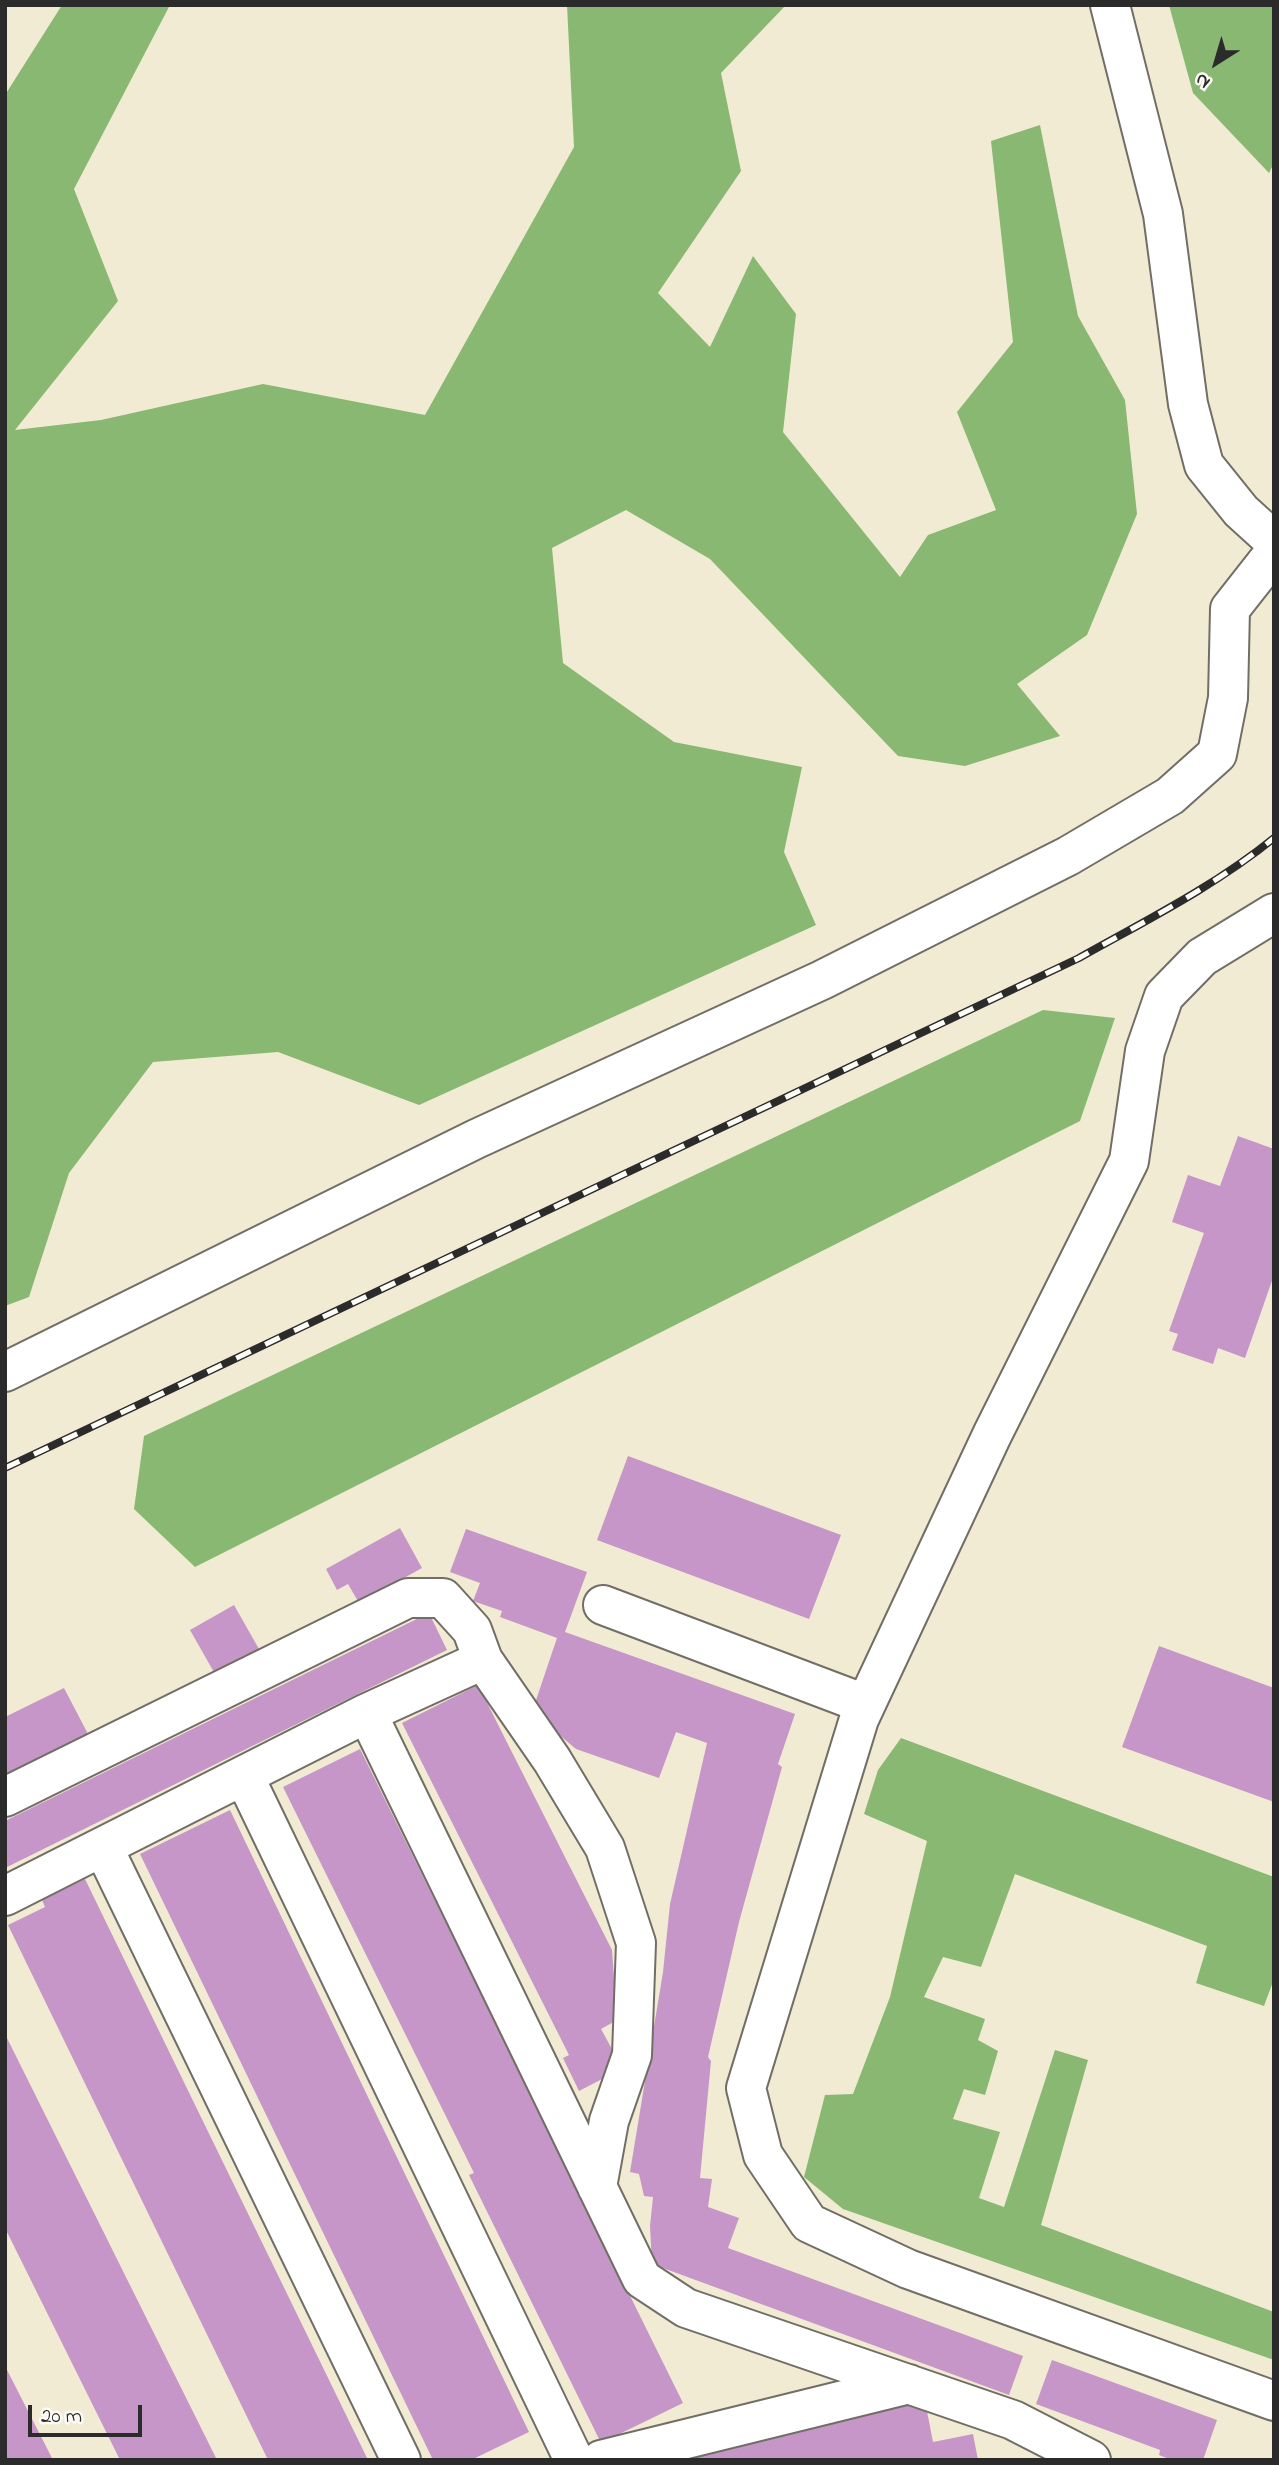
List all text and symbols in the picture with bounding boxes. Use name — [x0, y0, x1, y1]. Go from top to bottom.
north arrow — [1181, 28, 1251, 98]
text: N — [1190, 66, 1216, 95]
scale bar — [32, 2392, 145, 2436]
text: 20 m — [41, 2402, 82, 2432]

